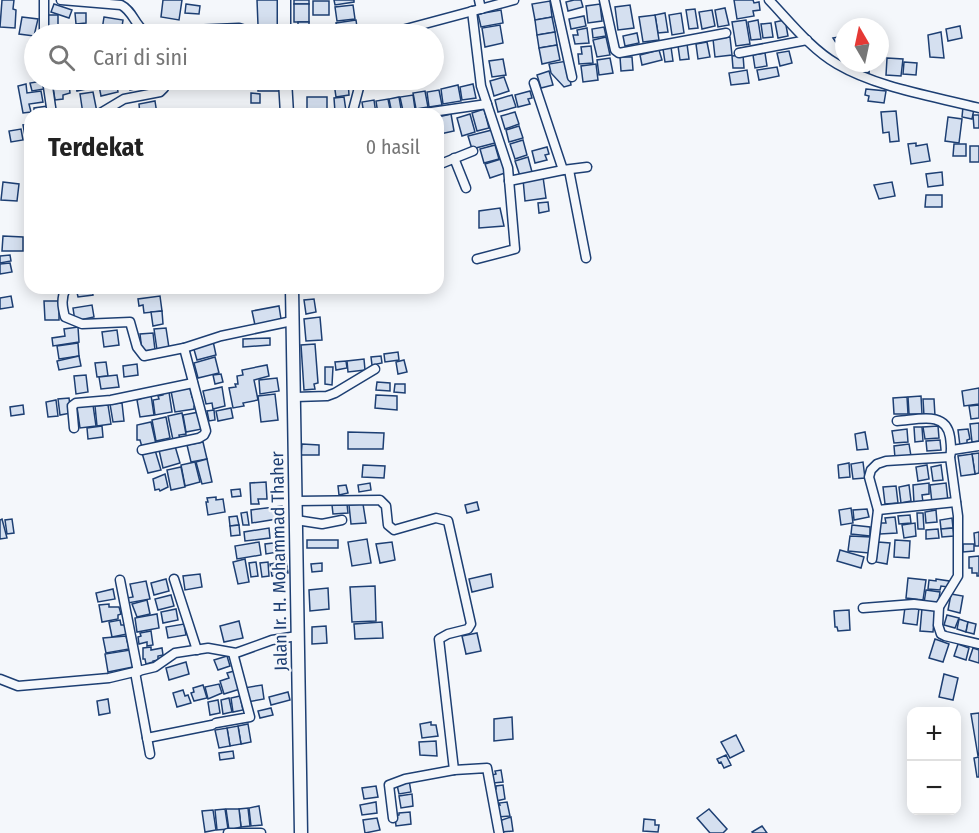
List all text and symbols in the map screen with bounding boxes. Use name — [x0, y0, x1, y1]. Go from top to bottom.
north arrow — [835, 18, 889, 72]
search box — [24, 24, 444, 90]
icon: search — [45, 41, 78, 74]
text: Cari di sini — [93, 44, 188, 71]
text: Terdekat — [48, 132, 144, 163]
text: 0 hasil — [366, 135, 420, 159]
street label: Jalan Ir. H. Mohammad Thaher — [266, 450, 292, 671]
map controls — [907, 707, 961, 815]
button: + — [907, 707, 961, 761]
button: − — [907, 761, 961, 815]

